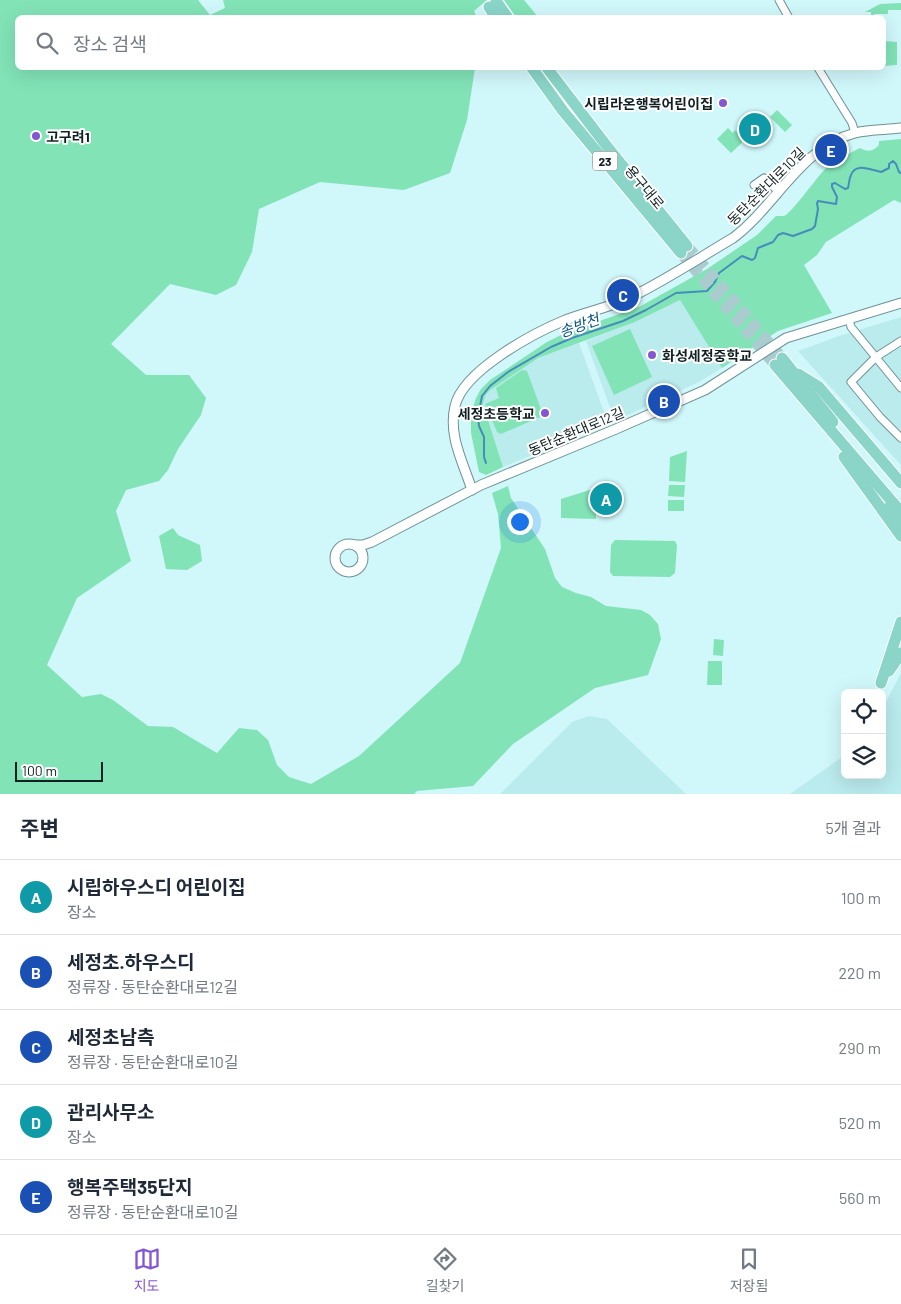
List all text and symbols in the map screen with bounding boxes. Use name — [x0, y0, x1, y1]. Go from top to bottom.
search box — [15, 15, 886, 70]
icon: search — [33, 29, 61, 57]
text: 장소 검색 — [73, 32, 147, 55]
place label: 시립라온행복어린이집 — [584, 95, 713, 112]
marker: 시립라온행복어린이집 — [717, 97, 729, 109]
pin: D — [739, 110, 771, 148]
place label: 고구려1 — [46, 128, 90, 145]
marker: 고구려1 — [30, 130, 42, 142]
pin: E — [815, 131, 847, 169]
street label: 동탄순환대로10길 — [724, 144, 808, 228]
road number: 23 — [592, 152, 618, 170]
street label: 용구대로 — [622, 162, 668, 212]
pin: C — [607, 276, 639, 314]
water label: 송방천 — [556, 309, 604, 341]
place label: 화성세정중학교 — [662, 347, 752, 364]
marker: 화성세정중학교 — [646, 349, 658, 361]
pin: B — [648, 382, 680, 420]
street label: 동탄순환대로12길 — [525, 403, 627, 459]
place label: 세정초등학교 — [458, 405, 535, 422]
marker: 세정초등학교 — [539, 407, 551, 419]
pin: A — [590, 480, 622, 518]
your location — [507, 509, 533, 535]
map controls — [841, 689, 886, 779]
button: locate — [841, 689, 886, 734]
button: layers — [841, 734, 886, 779]
scale bar — [15, 759, 102, 782]
text: 100 m — [22, 762, 57, 779]
text: 주변 — [20, 815, 59, 840]
text: 5개 결과 — [825, 818, 881, 837]
text: 시립하우스디 어린이집 — [67, 875, 246, 898]
text: A — [31, 888, 41, 907]
text: 100 m — [841, 888, 881, 907]
text: 장소 — [67, 902, 96, 921]
text: 세정초.하우스디 — [67, 950, 195, 973]
text: B — [31, 963, 41, 982]
text: 220 m — [838, 963, 881, 982]
text: 정류장 · 동탄순환대로12길 — [67, 977, 238, 996]
text: 세정초남측 — [67, 1025, 154, 1048]
text: C — [31, 1038, 41, 1057]
text: 290 m — [839, 1038, 881, 1057]
text: 정류장 · 동탄순환대로10길 — [67, 1052, 239, 1071]
text: 관리사무소 — [67, 1100, 154, 1123]
text: D — [31, 1113, 41, 1132]
text: 520 m — [839, 1113, 881, 1132]
text: 장소 — [67, 1127, 96, 1146]
text: 행복주택35단지 — [67, 1175, 192, 1198]
text: E — [31, 1188, 41, 1207]
text: 560 m — [839, 1188, 881, 1207]
text: 정류장 · 동탄순환대로10길 — [67, 1202, 239, 1221]
tab: 지도 — [133, 1245, 161, 1295]
tab: 길찾기 — [426, 1245, 464, 1295]
tab: 저장됨 — [730, 1245, 768, 1295]

